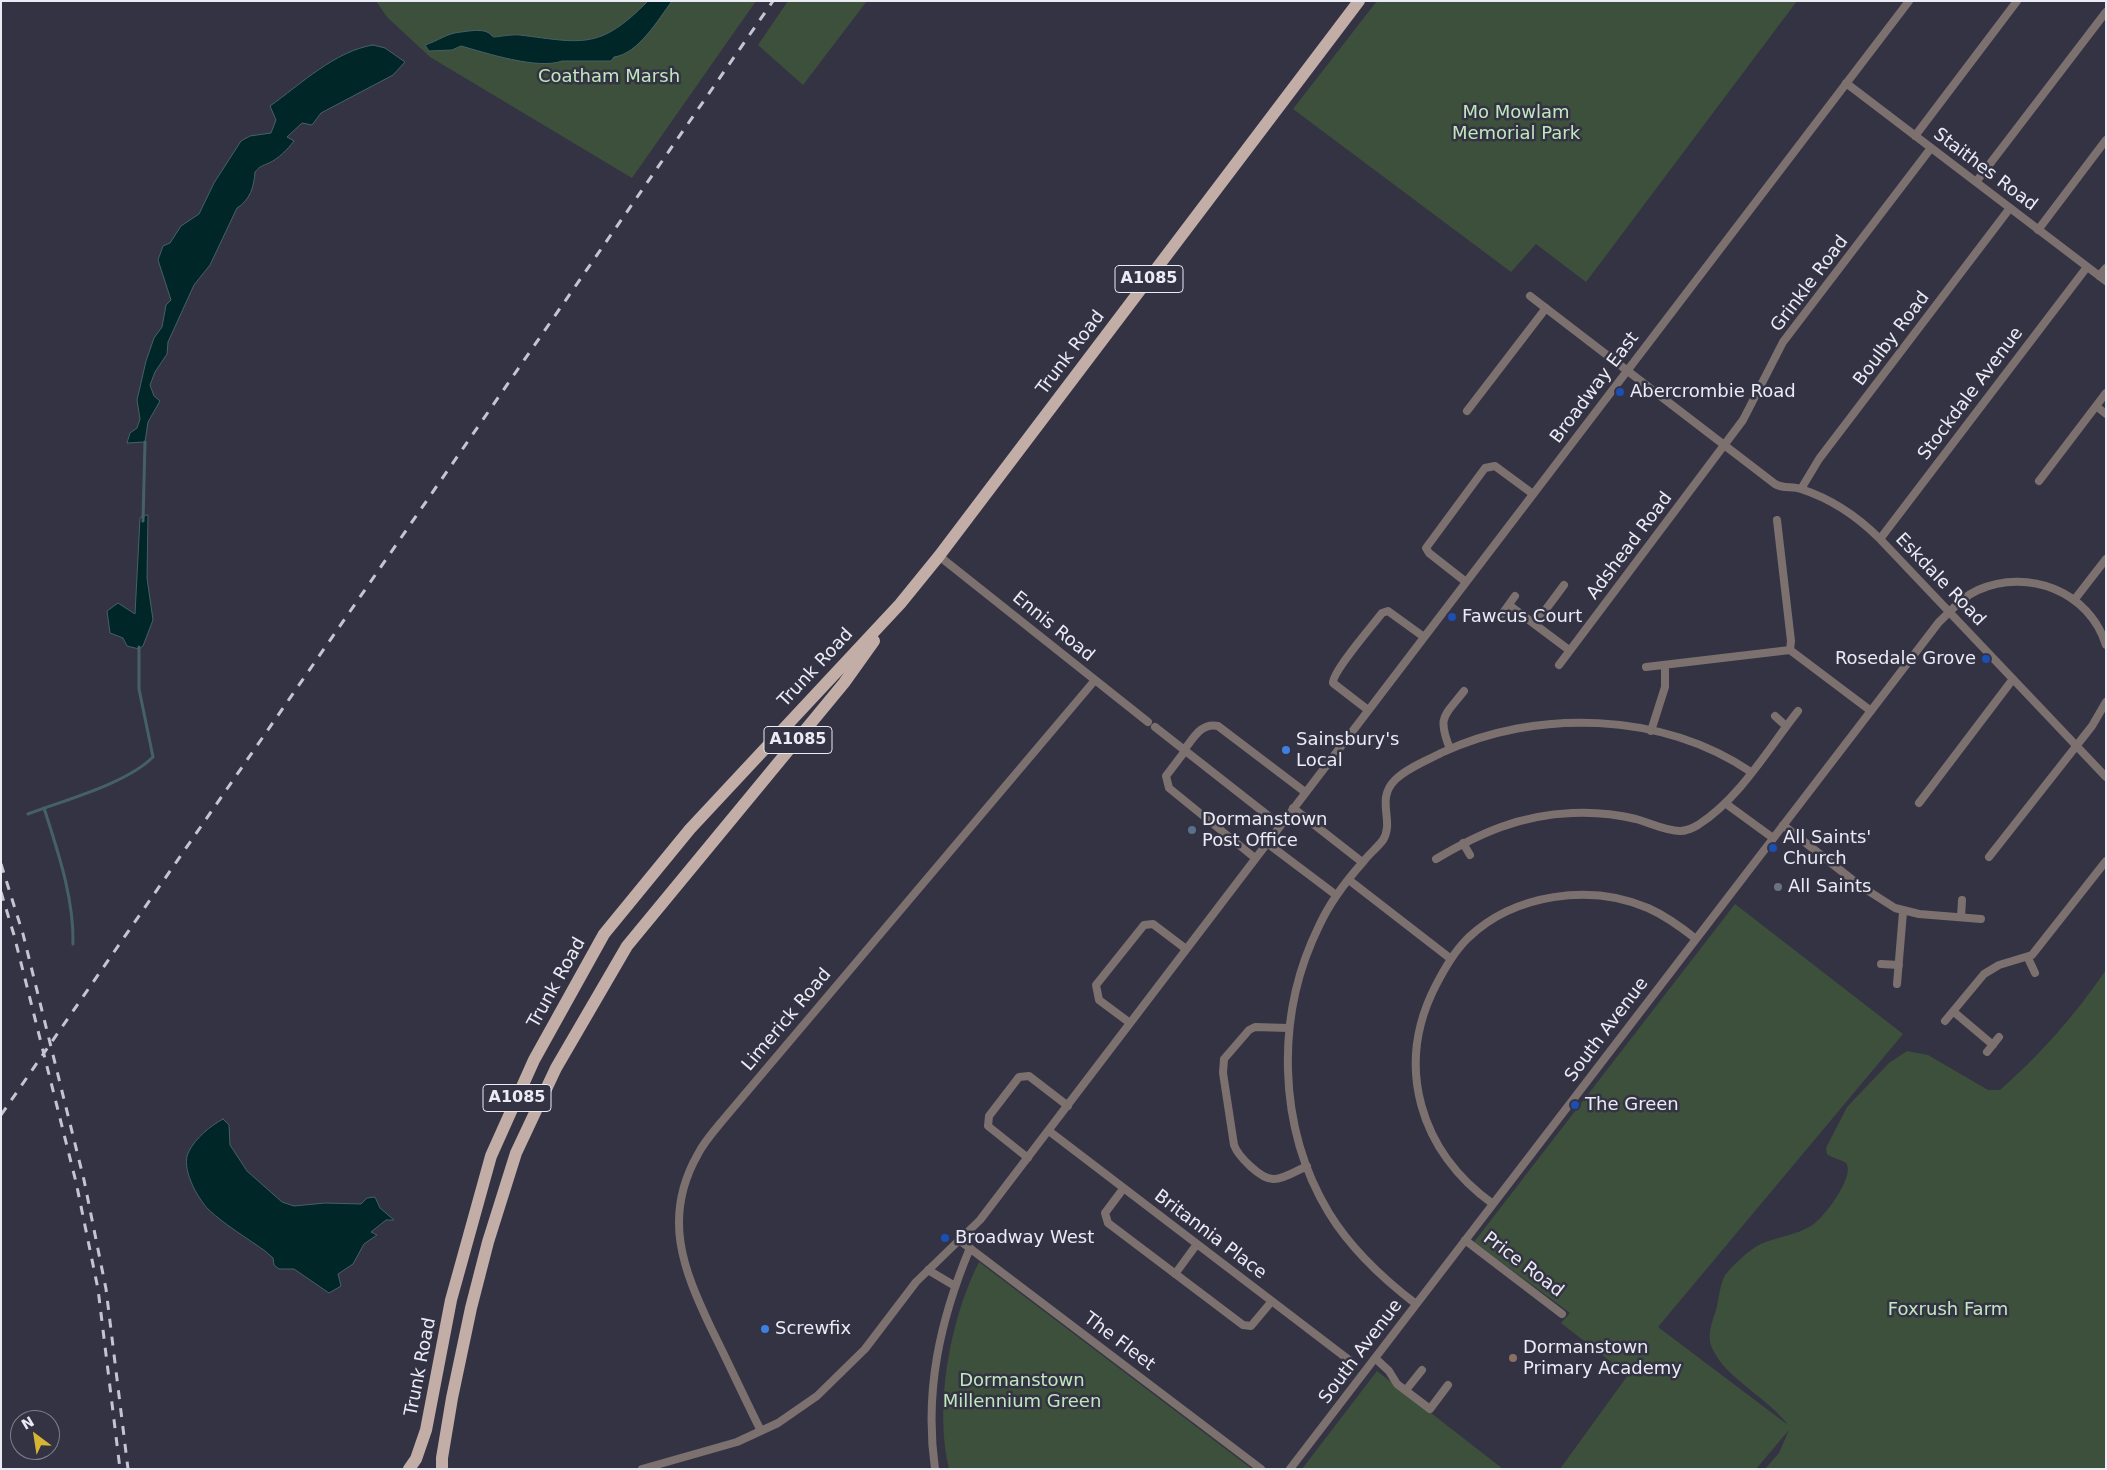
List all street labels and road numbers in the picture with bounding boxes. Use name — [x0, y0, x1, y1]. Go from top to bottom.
street label: Staithes Road — [1929, 124, 2041, 216]
street label: Grinkle Road — [1767, 232, 1853, 336]
road number: A1085 — [1115, 266, 1183, 292]
street label: Boulby Road — [1849, 287, 1935, 391]
street label: Trunk Road — [1032, 307, 1110, 399]
street label: Stockdale Avenue — [1914, 323, 2028, 465]
street label: Broadway East — [1546, 328, 1644, 448]
street label: Adshead Road — [1583, 488, 1677, 604]
street label: Eskdale Road — [1890, 529, 1990, 631]
street label: Ennis Road — [1008, 587, 1098, 667]
street label: Trunk Road — [774, 624, 858, 712]
road number: A1085 — [764, 726, 832, 754]
street label: Trunk Road — [523, 934, 591, 1032]
street label: Limerick Road — [738, 964, 836, 1076]
street label: South Avenue — [1561, 974, 1653, 1086]
road number: A1085 — [483, 1084, 551, 1112]
street label: Britannia Place — [1149, 1186, 1271, 1284]
street label: Price Road — [1479, 1228, 1567, 1302]
street label: South Avenue — [1315, 1296, 1407, 1408]
street label: The Fleet — [1079, 1308, 1159, 1376]
street label: Trunk Road — [401, 1316, 441, 1418]

